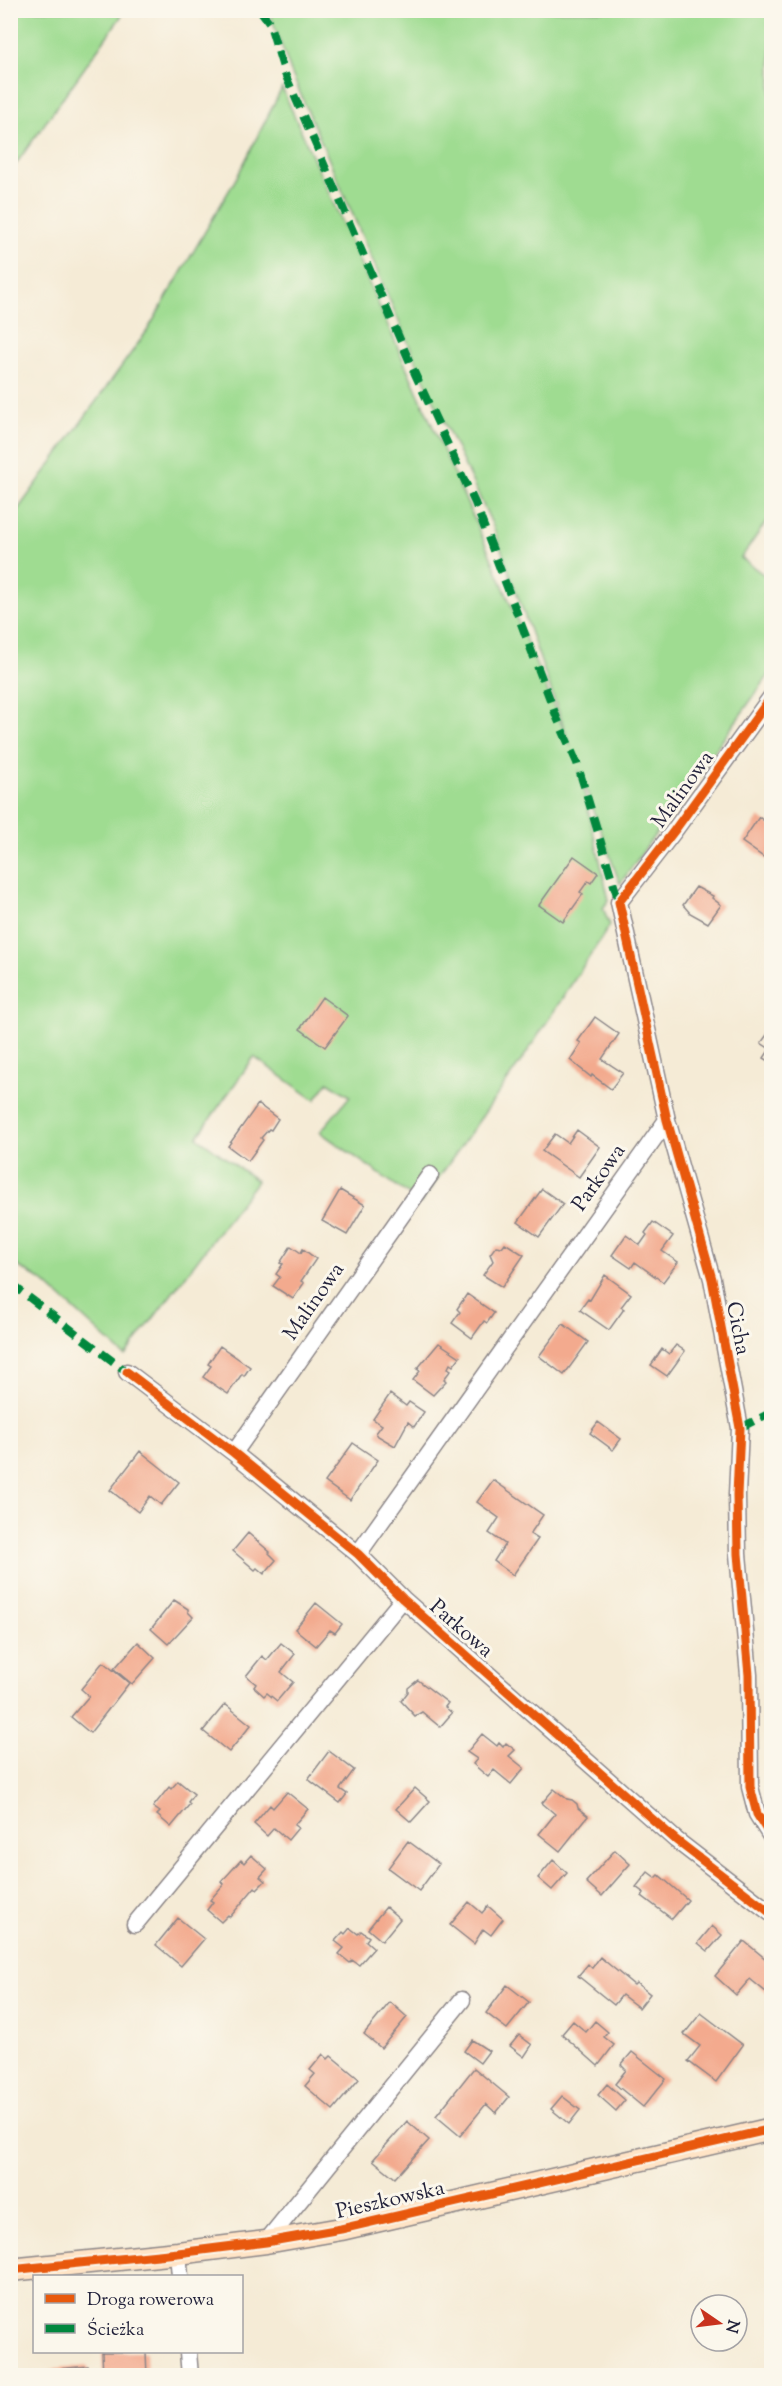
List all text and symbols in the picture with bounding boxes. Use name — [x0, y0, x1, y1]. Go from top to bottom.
street label: Malinowa — [645, 745, 722, 835]
street label: Parkowa — [566, 1138, 634, 1218]
street label: Malinowa — [277, 1257, 353, 1347]
street label: Cicha — [717, 1299, 757, 1358]
street label: Parkowa — [422, 1593, 499, 1666]
street label: Pieszkowska — [333, 2174, 448, 2228]
legend — [33, 2275, 243, 2353]
text: Droga rowerowa — [87, 2288, 214, 2314]
north arrow — [689, 2293, 749, 2353]
text: Ścieżka — [87, 2317, 144, 2344]
text: N — [718, 2317, 744, 2335]

